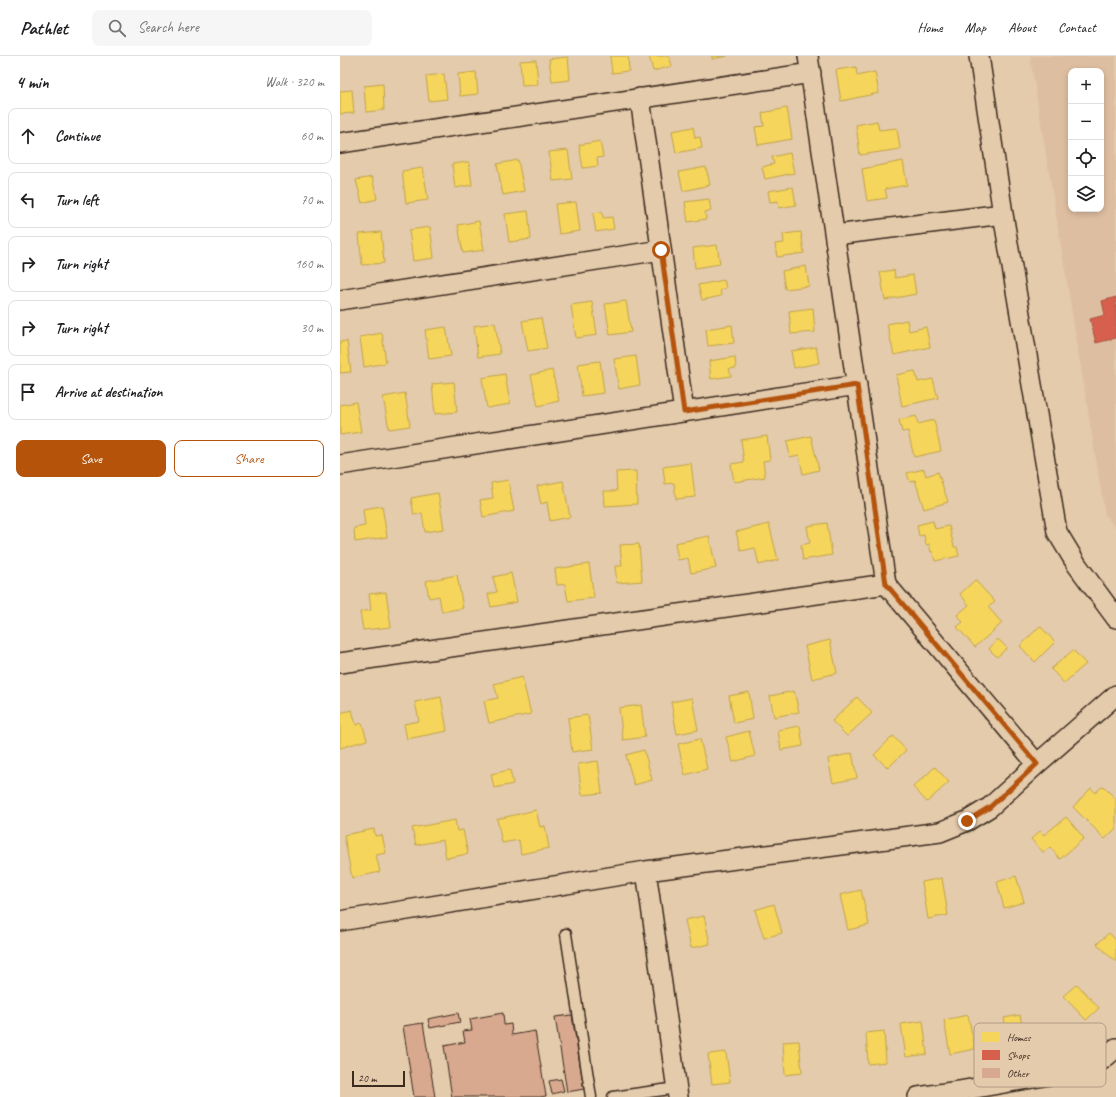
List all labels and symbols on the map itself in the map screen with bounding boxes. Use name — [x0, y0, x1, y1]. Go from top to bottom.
route start — [652, 241, 670, 259]
route end — [958, 812, 976, 830]
legend — [974, 1023, 1106, 1087]
text: Homes — [1007, 1030, 1032, 1044]
text: Shops — [1007, 1048, 1031, 1062]
text: Other — [1007, 1066, 1030, 1080]
scale bar — [352, 1069, 405, 1088]

